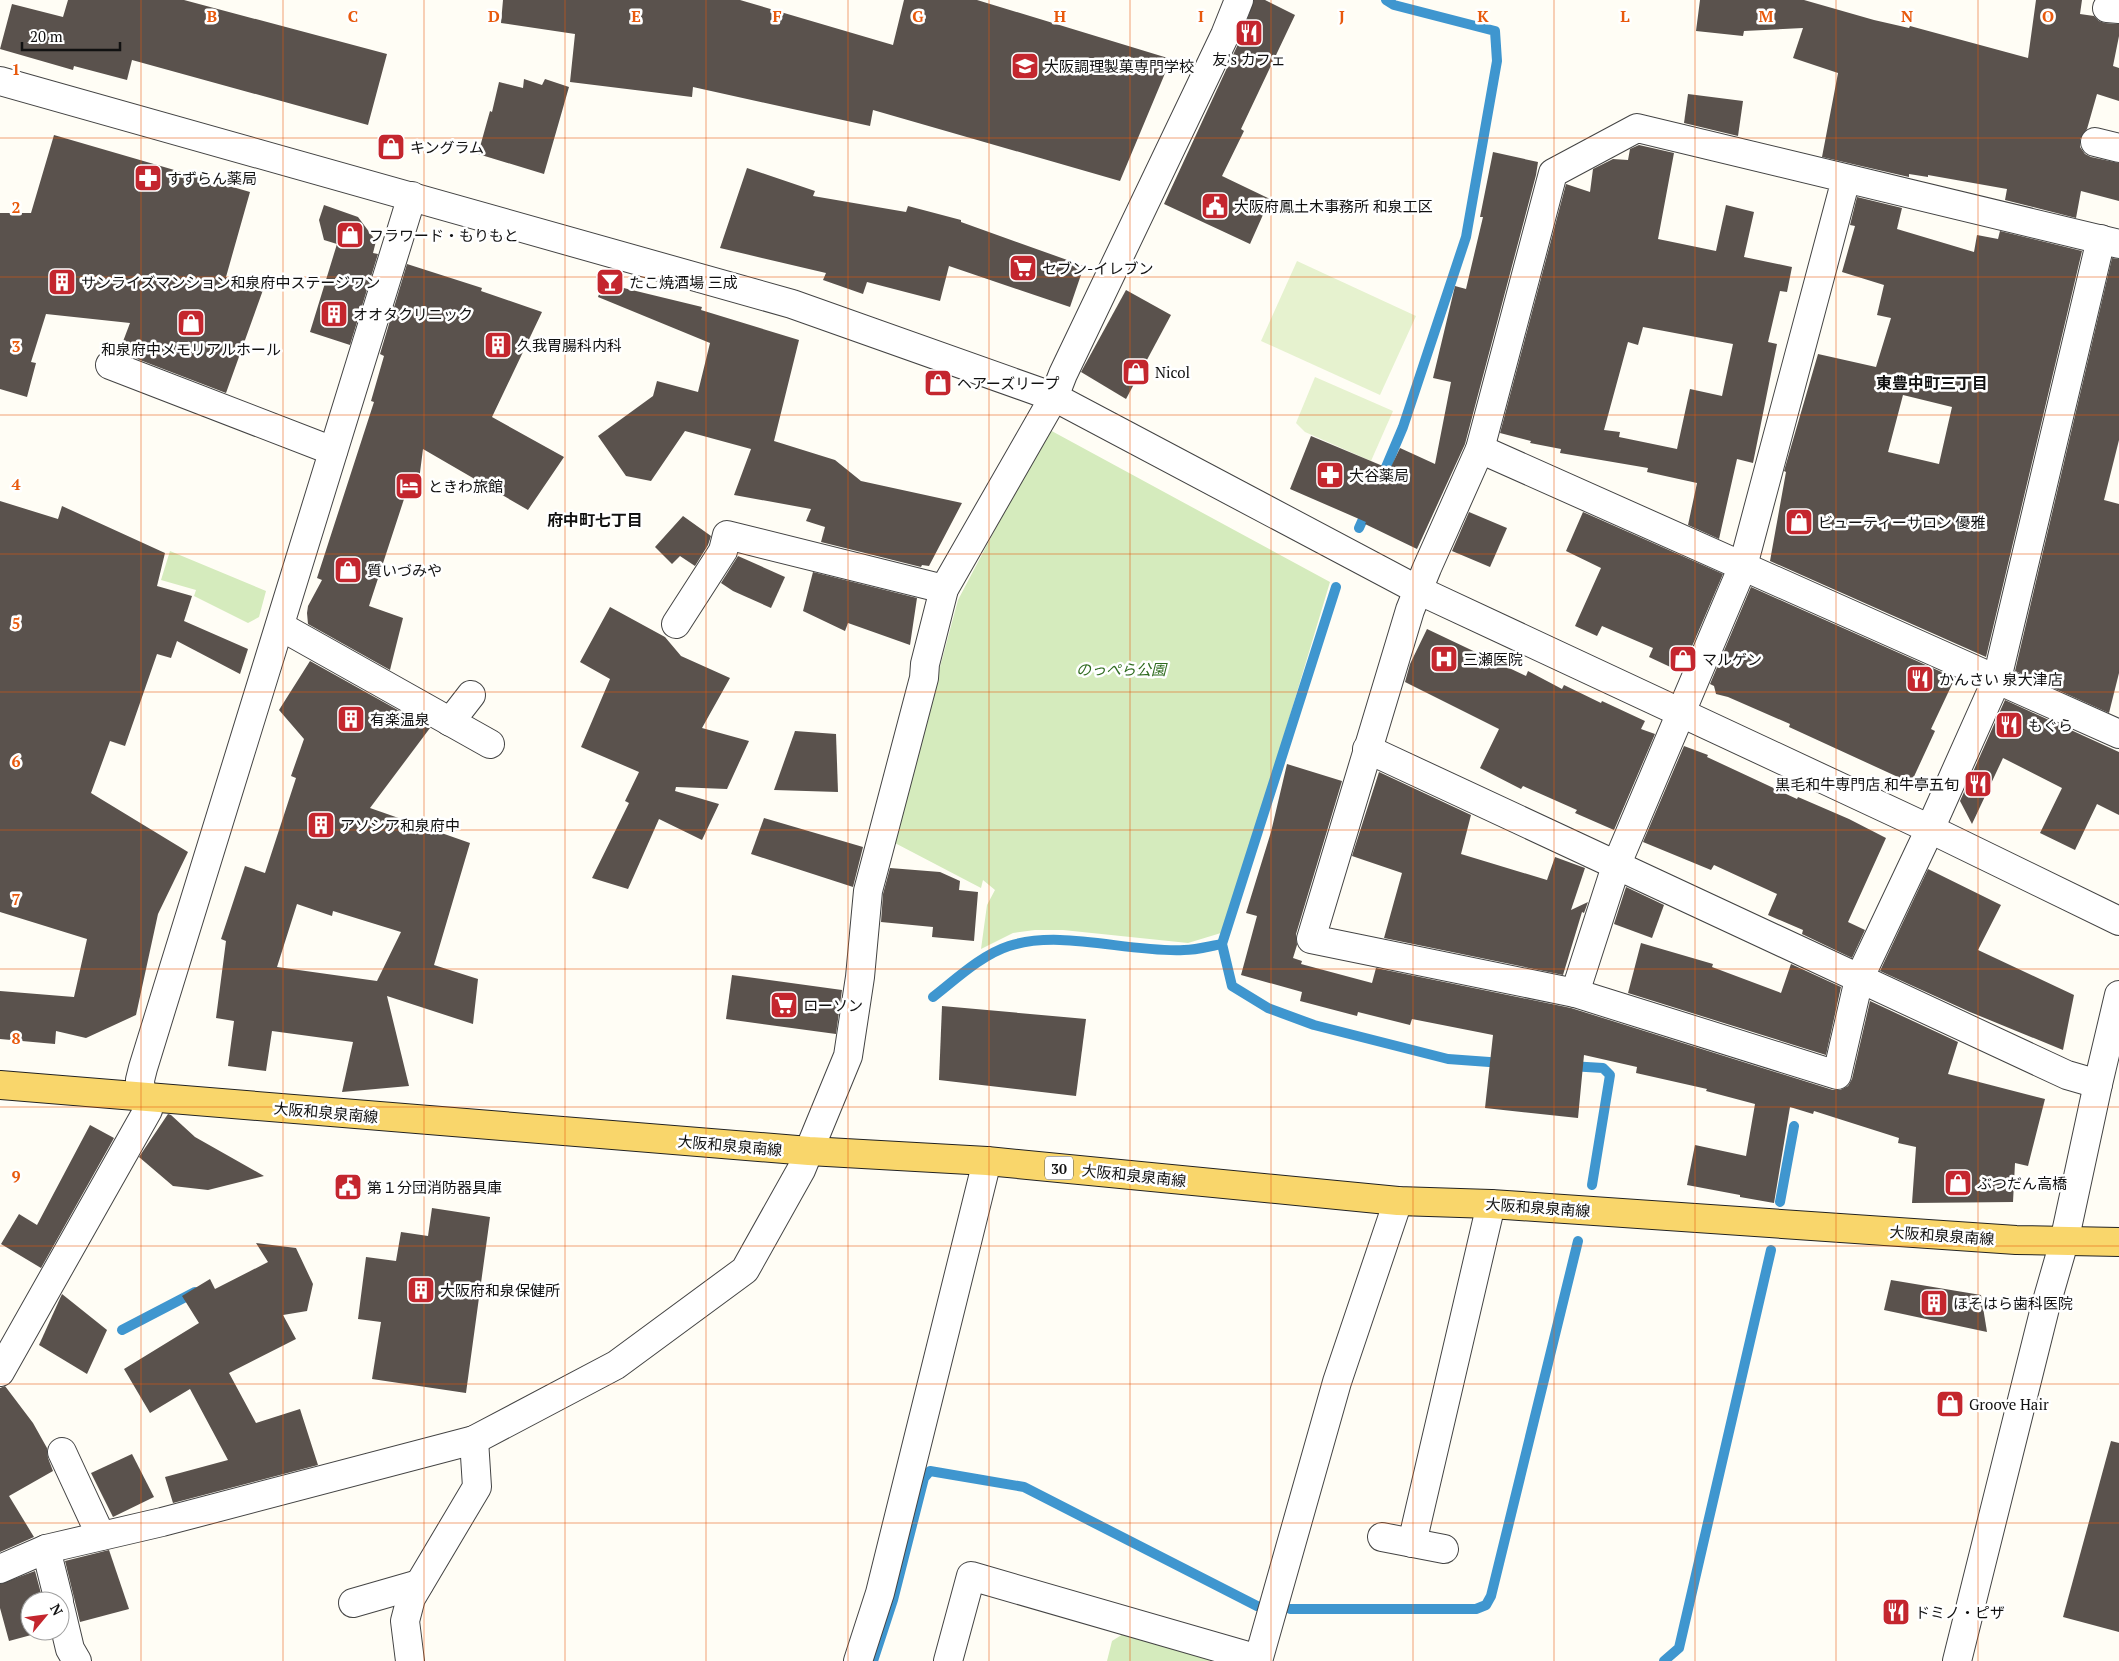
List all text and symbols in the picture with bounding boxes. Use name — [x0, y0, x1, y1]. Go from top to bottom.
text: B — [207, 5, 217, 27]
text: C — [348, 5, 358, 27]
text: D — [488, 5, 500, 27]
text: E — [631, 5, 641, 27]
text: F — [772, 5, 782, 27]
text: G — [912, 5, 924, 27]
text: H — [1054, 5, 1066, 27]
text: I — [1198, 5, 1204, 27]
text: J — [1339, 5, 1345, 27]
text: K — [1477, 5, 1489, 27]
text: L — [1620, 5, 1630, 27]
text: M — [1759, 5, 1774, 27]
text: N — [1901, 5, 1913, 27]
text: O — [2042, 5, 2054, 27]
restaurant icon: 友's カフェ — [1234, 18, 1264, 48]
scale bar — [22, 20, 120, 52]
text: 20 m — [30, 26, 63, 46]
place label: 友's カフェ — [1212, 49, 1286, 69]
school or university icon: 大阪調理製菓専門学校 — [1010, 51, 1040, 81]
place label: 大阪調理製菓専門学校 — [1044, 56, 1194, 76]
text: 1 — [11, 58, 21, 80]
shop icon: キングラム — [376, 132, 406, 162]
place label: キングラム — [410, 137, 484, 157]
pharmacy icon: すずらん薬局 — [133, 163, 163, 193]
place label: すずらん薬局 — [167, 168, 257, 188]
public building icon: 大阪府鳳土木事務所 和泉工区 — [1200, 191, 1230, 221]
text: 2 — [11, 196, 21, 218]
place label: 大阪府鳳土木事務所 和泉工区 — [1234, 196, 1433, 216]
shop icon: フラワード・もりもと — [335, 220, 365, 250]
place label: フラワード・もりもと — [369, 225, 519, 245]
supermarket icon: セブン-イレブン — [1008, 253, 1038, 283]
place label: セブン-イレブン — [1042, 258, 1153, 278]
building icon: サンライズマンション和泉府中ステージワン — [47, 267, 77, 297]
bar icon: たこ焼酒場 三成 — [595, 267, 625, 297]
place label: サンライズマンション和泉府中ステージワン — [81, 272, 380, 292]
place label: たこ焼酒場 三成 — [629, 272, 738, 292]
building icon: オオタクリニック — [319, 299, 349, 329]
place label: オオタクリニック — [353, 304, 473, 324]
shop icon: 和泉府中メモリアルホール — [176, 308, 206, 338]
building icon: 久我胃腸科内科 — [483, 330, 513, 360]
text: 3 — [11, 335, 21, 357]
place label: 久我胃腸科内科 — [517, 335, 622, 355]
place label: 和泉府中メモリアルホール — [101, 339, 281, 359]
shop icon: Nicol — [1121, 357, 1151, 387]
place label: Nicol — [1155, 362, 1190, 382]
shop icon: ヘアーズリープ — [923, 368, 953, 398]
district label: 東豊中町三丁目 — [1876, 372, 1988, 394]
place label: ヘアーズリープ — [957, 373, 1059, 393]
pharmacy icon: 大谷薬局 — [1315, 460, 1345, 490]
place label: 大谷薬局 — [1349, 465, 1409, 485]
hotel icon: ときわ旅館 — [394, 471, 424, 501]
text: 4 — [11, 473, 21, 495]
place label: ときわ旅館 — [428, 476, 503, 496]
shop icon: ビューティーサロン 優雅 — [1784, 507, 1814, 537]
district label: 府中町七丁目 — [547, 509, 643, 531]
place label: ビューティーサロン 優雅 — [1818, 512, 1985, 532]
shop icon: 質いづみや — [333, 555, 363, 585]
place label: 質いづみや — [367, 560, 442, 580]
text: 5 — [11, 612, 21, 634]
hospital icon: 三瀬医院 — [1429, 644, 1459, 674]
shop icon: マルゲン — [1668, 644, 1698, 674]
place label: 三瀬医院 — [1463, 649, 1523, 669]
place label: マルゲン — [1702, 649, 1762, 669]
park label: のっぺら公園 — [1076, 659, 1168, 679]
restaurant icon: かんさい 泉大津店 — [1905, 664, 1935, 694]
place label: かんさい 泉大津店 — [1939, 669, 2063, 689]
building icon: 有楽温泉 — [336, 704, 366, 734]
place label: 有楽温泉 — [370, 709, 430, 729]
restaurant icon: もぐら — [1994, 710, 2024, 740]
place label: もぐら — [2028, 715, 2073, 735]
text: 6 — [11, 750, 21, 772]
restaurant icon: 黒毛和牛専門店 和牛亭五旬 — [1963, 769, 1993, 799]
place label: 黒毛和牛専門店 和牛亭五旬 — [1775, 774, 1959, 794]
building icon: アソシア和泉府中 — [306, 810, 336, 840]
place label: アソシア和泉府中 — [340, 815, 460, 835]
text: 7 — [11, 888, 21, 910]
supermarket icon: ローソン — [769, 990, 799, 1020]
place label: ローソン — [803, 995, 863, 1015]
text: 8 — [11, 1027, 21, 1049]
street label: 大阪和泉泉南線 — [273, 1097, 379, 1127]
street label: 大阪和泉泉南線 — [677, 1130, 783, 1160]
road number: 30 — [1045, 1156, 1073, 1180]
street label: 大阪和泉泉南線 — [1081, 1160, 1187, 1190]
text: 9 — [11, 1165, 21, 1187]
shop icon: ぶつだん高橋 — [1943, 1168, 1973, 1198]
public building icon: 第１分団消防器具庫 — [333, 1172, 363, 1202]
place label: ぶつだん高橋 — [1977, 1173, 2067, 1193]
place label: 第１分団消防器具庫 — [367, 1177, 502, 1197]
street label: 大阪和泉泉南線 — [1485, 1193, 1591, 1221]
street label: 大阪和泉泉南線 — [1889, 1221, 1995, 1249]
building icon: 大阪府和泉保健所 — [406, 1275, 436, 1305]
place label: 大阪府和泉保健所 — [440, 1280, 560, 1300]
building icon: ほそはら歯科医院 — [1919, 1288, 1949, 1318]
place label: ほそはら歯科医院 — [1953, 1293, 2073, 1313]
shop icon: Groove Hair — [1935, 1389, 1965, 1419]
place label: Groove Hair — [1969, 1394, 2049, 1414]
north arrow — [20, 1591, 70, 1641]
restaurant icon: ドミノ・ピザ — [1881, 1597, 1911, 1627]
text: N — [46, 1600, 68, 1619]
place label: ドミノ・ピザ — [1915, 1602, 2005, 1622]

